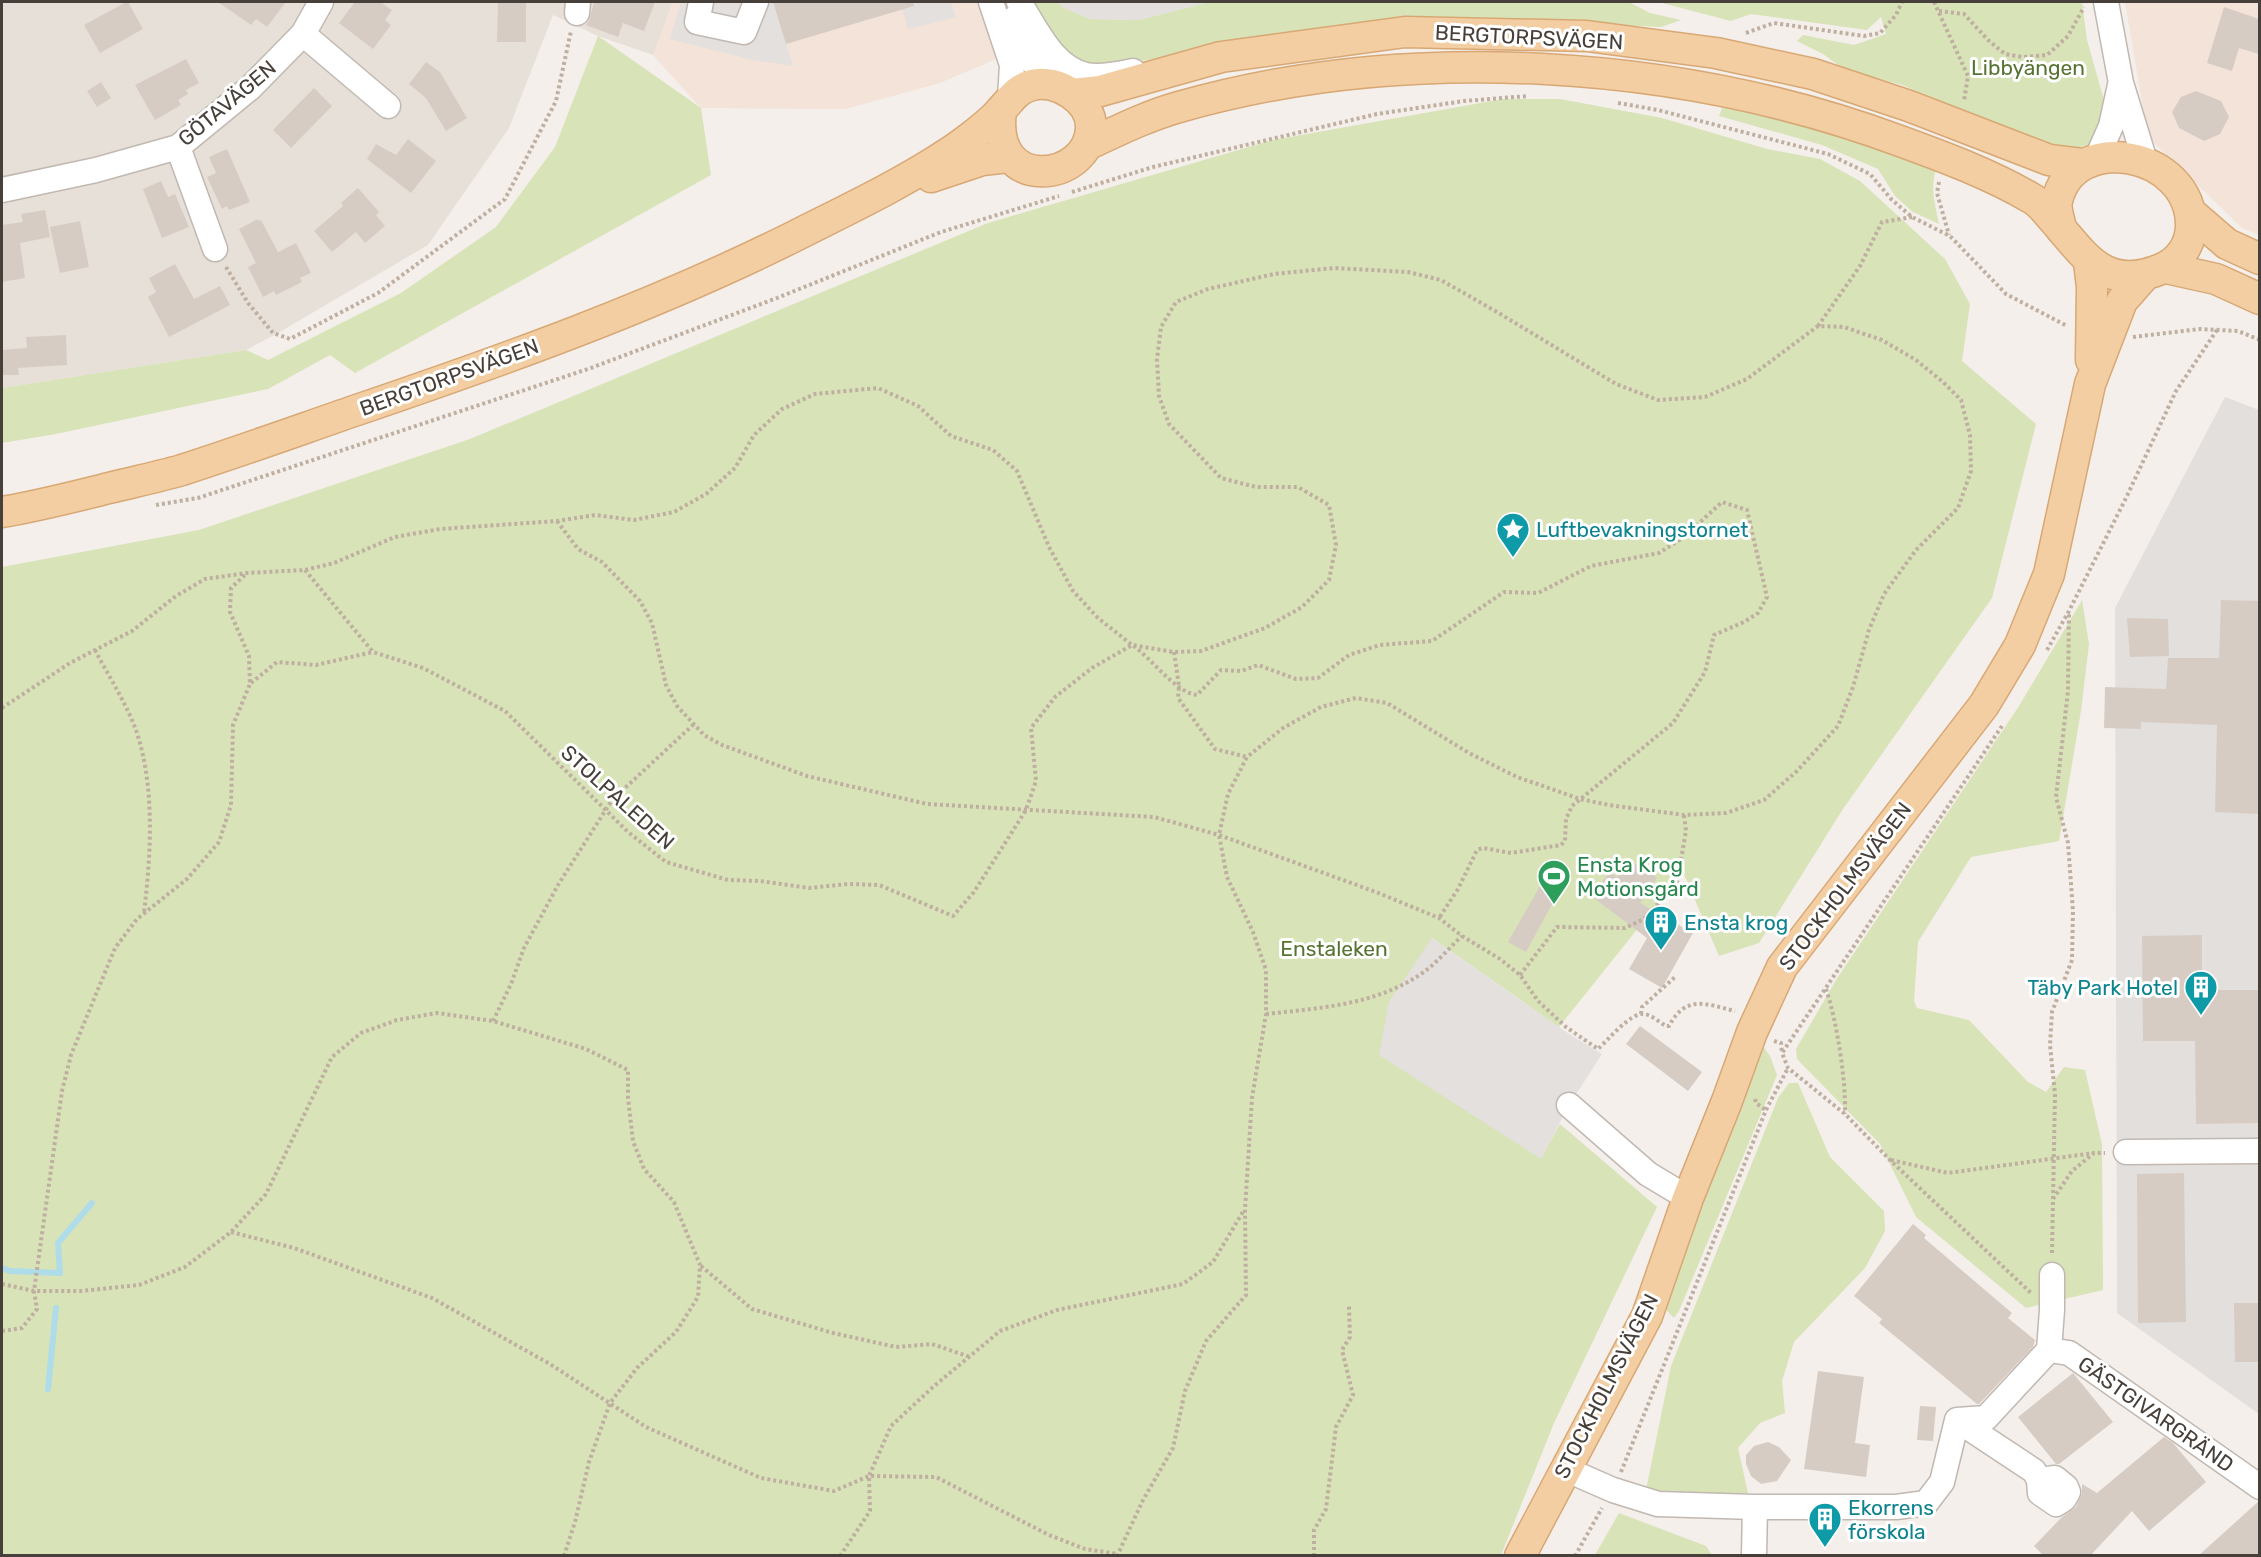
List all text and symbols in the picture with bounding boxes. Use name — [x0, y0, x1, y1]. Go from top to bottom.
street label: BERGTORPSVÄGEN — [1434, 20, 1624, 54]
street label: GÖTAVÄGEN — [173, 55, 281, 151]
park label: Libbyängen — [1971, 55, 2085, 80]
street label: BERGTORPSVÄGEN — [356, 333, 542, 421]
place icon: Luftbevakningstornet — [1495, 511, 1531, 558]
place label: Luftbevakningstornet — [1536, 517, 1749, 542]
street label: STOLPALEDEN — [556, 740, 680, 854]
street label: STOCKHOLMSVÄGEN — [1774, 797, 1916, 975]
place label: Ensta Krog Motionsgård — [1577, 852, 1699, 901]
sports icon: Ensta Krog Motionsgård — [1536, 858, 1572, 905]
building icon: Ensta krog — [1643, 904, 1679, 951]
place label: Ensta krog — [1684, 910, 1788, 935]
park label: Enstaleken — [1280, 936, 1388, 961]
building icon: Täby Park Hotel — [2183, 969, 2219, 1016]
place label: Täby Park Hotel — [2027, 975, 2178, 1000]
street label: STOCKHOLMSVÄGEN — [1549, 1289, 1663, 1483]
street label: GÄSTGIVARGRÄND — [2073, 1351, 2239, 1477]
place label: Ekorrens förskola — [1848, 1495, 1934, 1544]
building icon: Ekorrens förskola — [1807, 1501, 1843, 1548]

